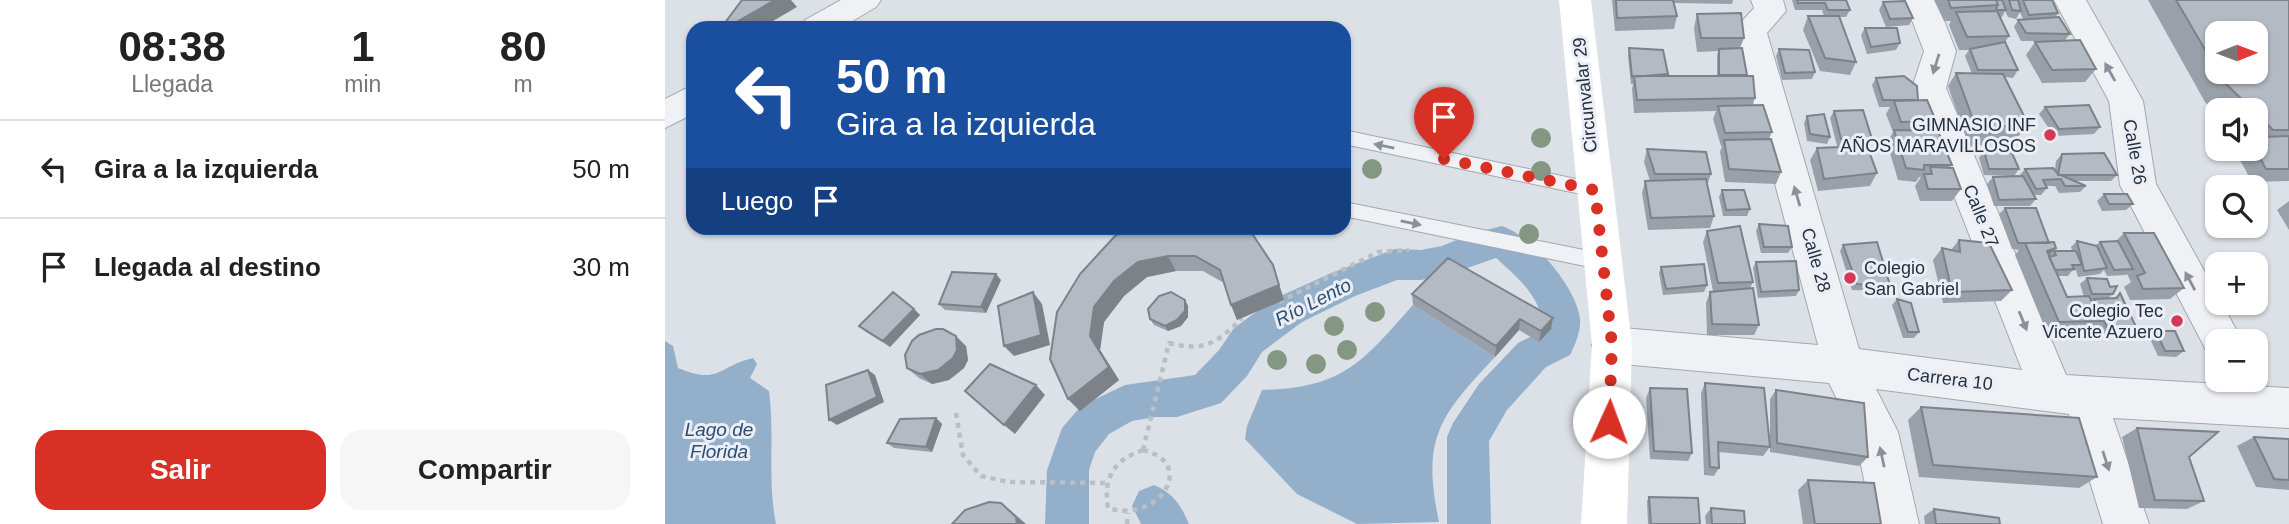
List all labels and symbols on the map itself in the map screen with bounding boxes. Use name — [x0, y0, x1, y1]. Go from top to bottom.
north arrow — [2205, 21, 2268, 84]
street label: Circunvalar 29 — [1569, 36, 1601, 154]
one-way arrow — [1931, 53, 1941, 74]
one-way arrow — [2104, 62, 2116, 82]
pin — [1414, 87, 1474, 159]
place label: GIMNASIO INF AÑOS MARAVILLOSOS — [1840, 115, 2036, 156]
street label: Calle 26 — [2119, 118, 2151, 186]
marker: GIMNASIO INF AÑOS MARAVILLOSOS — [2042, 127, 2058, 143]
one-way arrow — [1373, 140, 1395, 151]
street label: Calle 27 — [1959, 182, 2003, 250]
one-way arrow — [1792, 185, 1802, 206]
one-way arrow — [1400, 217, 1422, 228]
street label: Calle 28 — [1797, 225, 1835, 295]
place label: Colegio San Gabriel — [1864, 258, 1959, 299]
marker: Colegio San Gabriel — [1842, 270, 1858, 286]
one-way arrow — [2184, 271, 2196, 291]
water label: Río Lento — [1272, 274, 1354, 330]
place label: Colegio Tec Vicente Azuero — [2042, 301, 2163, 342]
one-way arrow — [2018, 310, 2029, 331]
marker: Colegio Tec Vicente Azuero — [2169, 313, 2185, 329]
street label: Carrera 10 — [1906, 364, 1994, 394]
position arrow — [1572, 385, 1646, 459]
water label: Lago de Florida — [685, 419, 753, 462]
one-way arrow — [1876, 446, 1887, 468]
one-way arrow — [2101, 450, 2112, 471]

